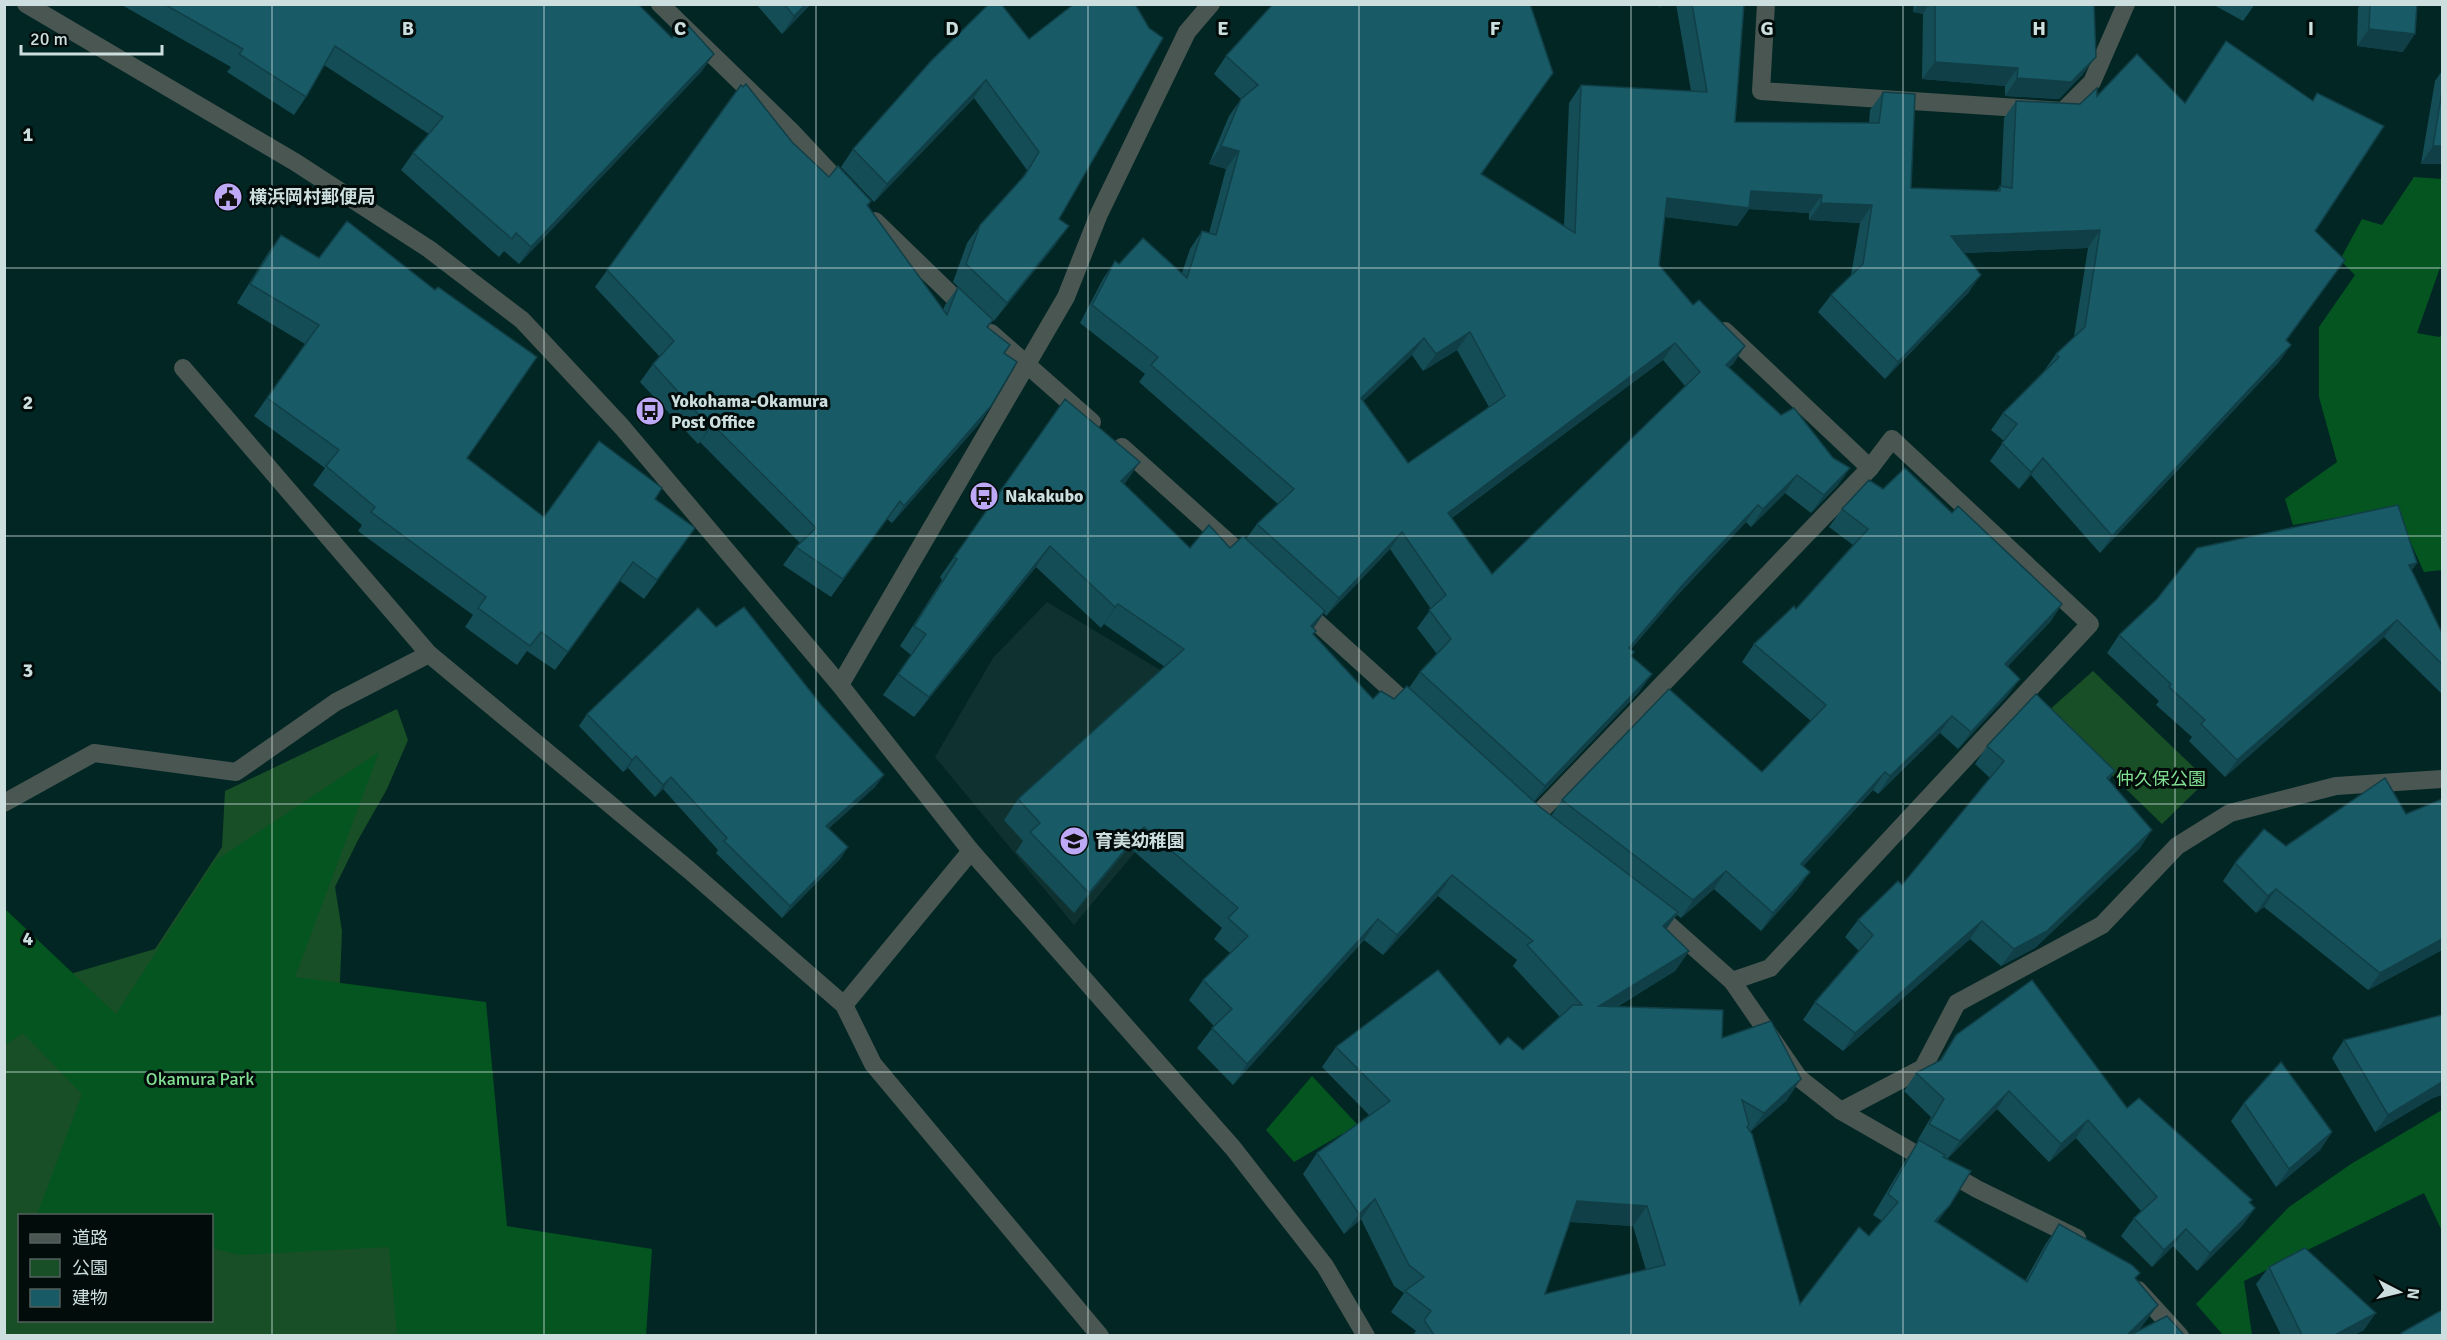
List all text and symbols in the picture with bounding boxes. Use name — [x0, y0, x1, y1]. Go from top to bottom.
text: B — [402, 16, 414, 41]
text: C — [674, 16, 686, 41]
text: D — [945, 16, 959, 41]
text: E — [1217, 16, 1229, 41]
text: F — [1490, 16, 1501, 41]
text: G — [1760, 16, 1774, 41]
text: H — [2032, 16, 2046, 41]
text: I — [2308, 16, 2314, 41]
scale bar — [21, 18, 162, 56]
text: 20 m — [30, 28, 68, 50]
text: 1 — [23, 122, 34, 147]
public building icon: 横浜岡村郵便局 — [212, 181, 244, 213]
place label: 横浜岡村郵便局 — [249, 186, 375, 208]
text: 2 — [23, 390, 33, 415]
place label: Yokohama-Okamura Post Office — [670, 390, 828, 433]
bus stop icon: Yokohama-Okamura Post Office — [634, 395, 666, 427]
bus stop icon: Nakakubo — [968, 480, 1000, 512]
place label: Nakakubo — [1005, 485, 1083, 507]
text: 3 — [23, 658, 33, 683]
park label: 仲久保公園 — [2116, 768, 2206, 790]
school or university icon: 育美幼稚園 — [1058, 825, 1090, 857]
place label: 育美幼稚園 — [1095, 830, 1185, 852]
text: 4 — [23, 926, 34, 951]
park label: Okamura Park — [146, 1068, 254, 1090]
legend — [18, 1214, 213, 1322]
text: 道路 — [72, 1227, 108, 1249]
text: 公園 — [72, 1257, 108, 1279]
north arrow — [2369, 1262, 2429, 1322]
text: 建物 — [72, 1287, 108, 1309]
text: N — [2402, 1287, 2423, 1300]

